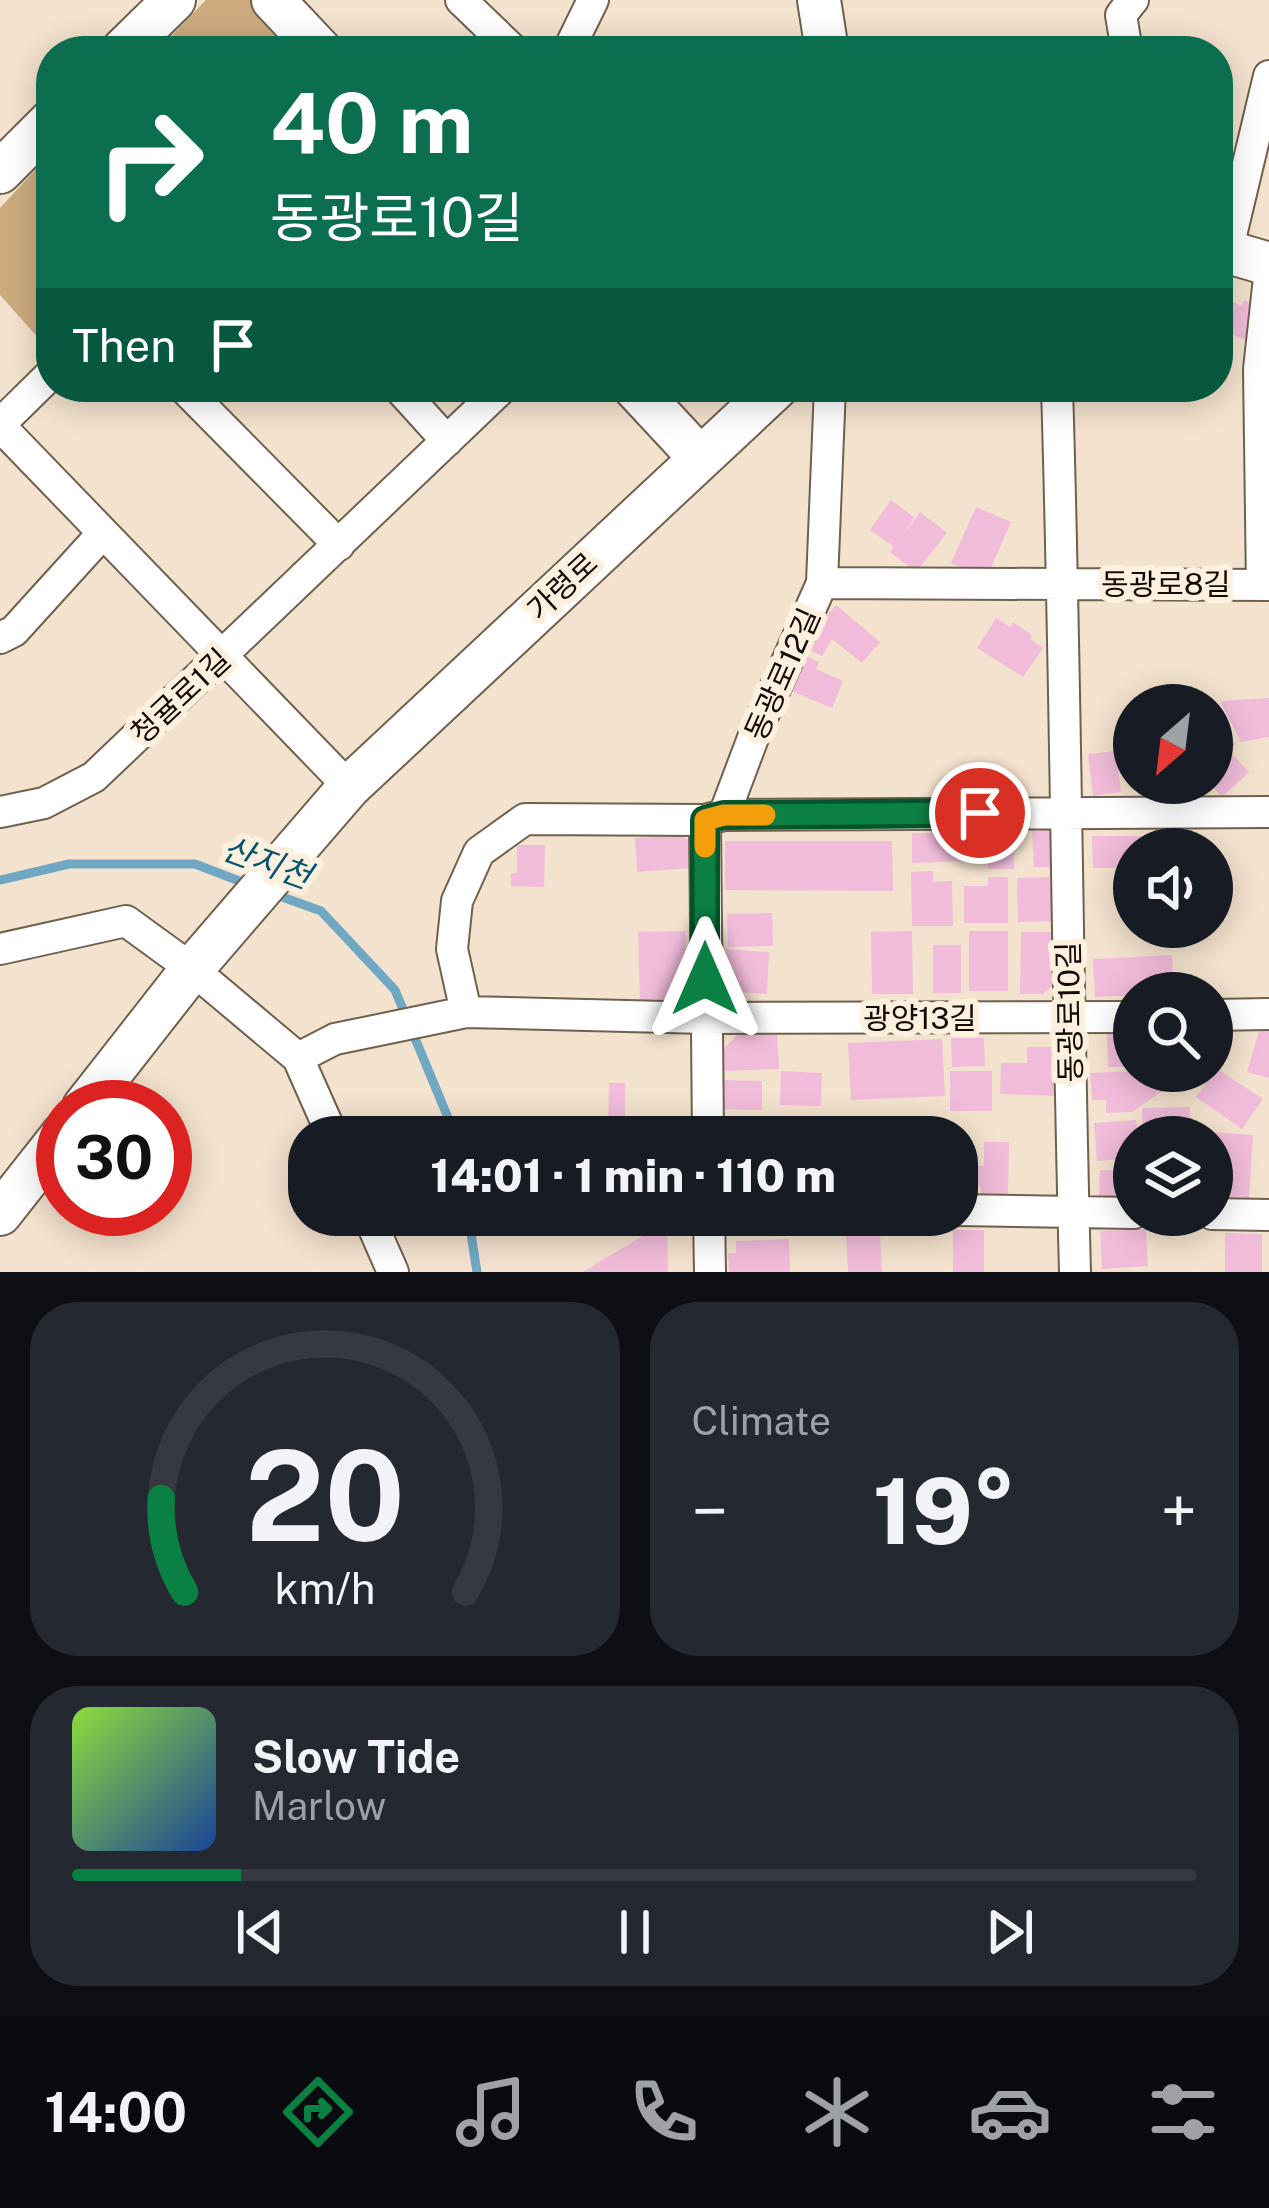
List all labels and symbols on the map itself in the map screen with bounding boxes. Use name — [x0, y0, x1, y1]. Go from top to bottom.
street label: 가령로 — [519, 545, 605, 627]
street label: 동광로8길 — [1101, 566, 1231, 602]
street label: 동광로12길 — [737, 603, 827, 745]
street label: 청귤로1길 — [123, 641, 237, 751]
north arrow — [1113, 684, 1233, 804]
pin — [929, 762, 1031, 864]
water label: 산지천 — [218, 829, 320, 897]
position arrow — [642, 916, 768, 1042]
street label: 동광로10길 — [1050, 941, 1088, 1083]
street label: 광양13길 — [863, 1000, 977, 1036]
speed limit sign: 30 — [36, 1080, 192, 1236]

